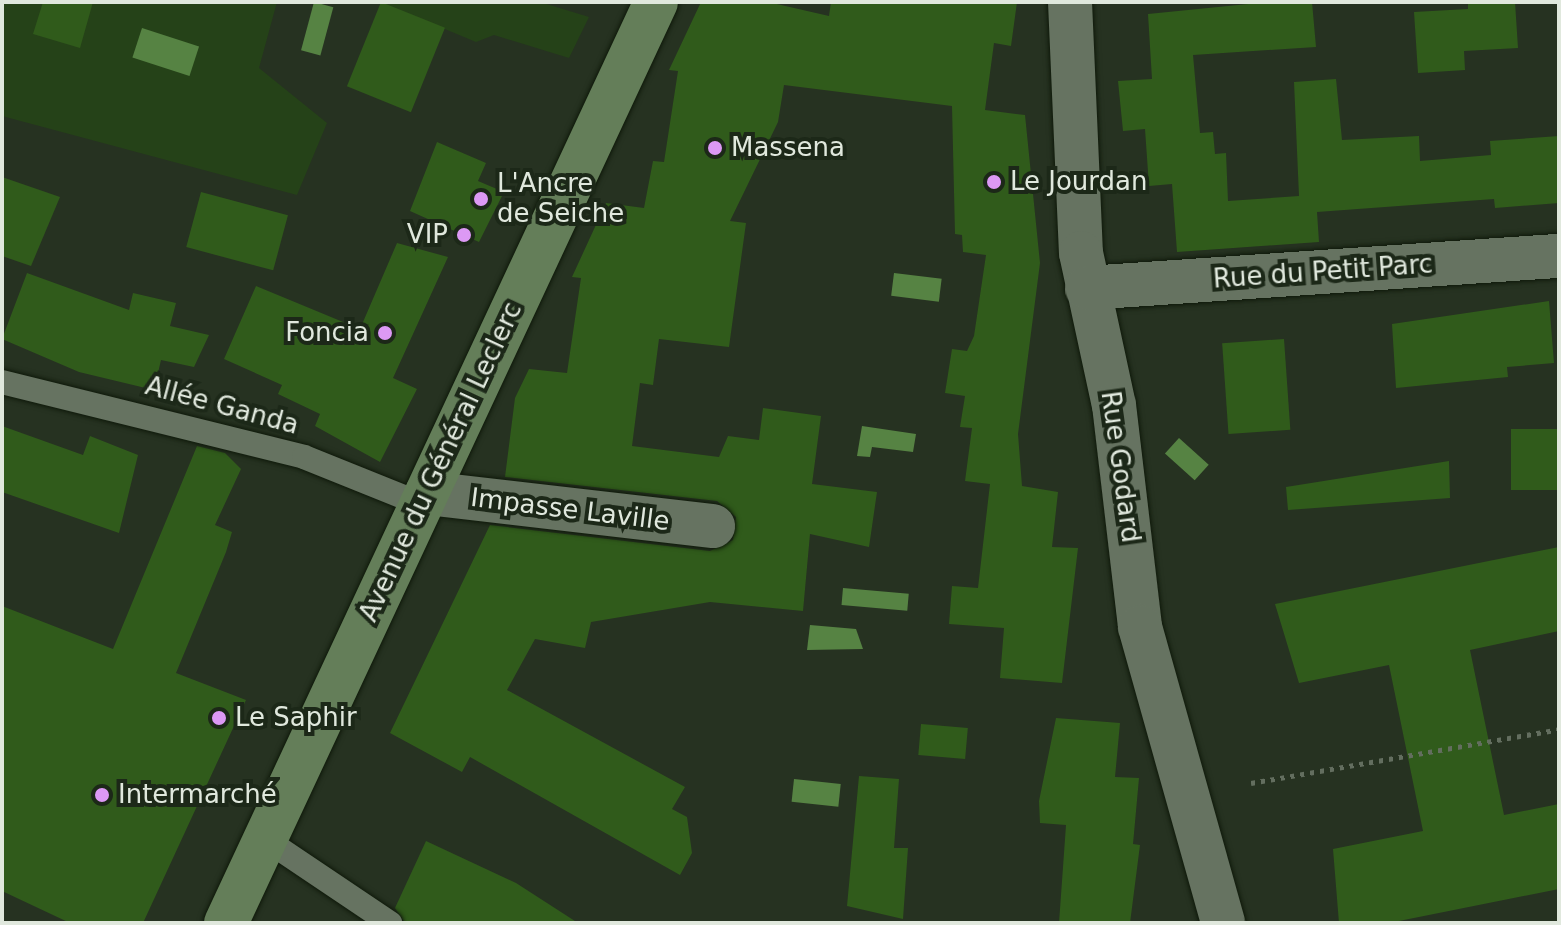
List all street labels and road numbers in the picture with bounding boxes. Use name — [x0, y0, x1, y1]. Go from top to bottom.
street label: Rue du Petit Parc — [1212, 249, 1434, 295]
street label: Avenue du Général Leclerc — [353, 297, 529, 627]
street label: Allée Ganda — [142, 371, 302, 441]
street label: Rue Godard — [1094, 389, 1146, 545]
street label: Impasse Laville — [469, 482, 671, 538]

